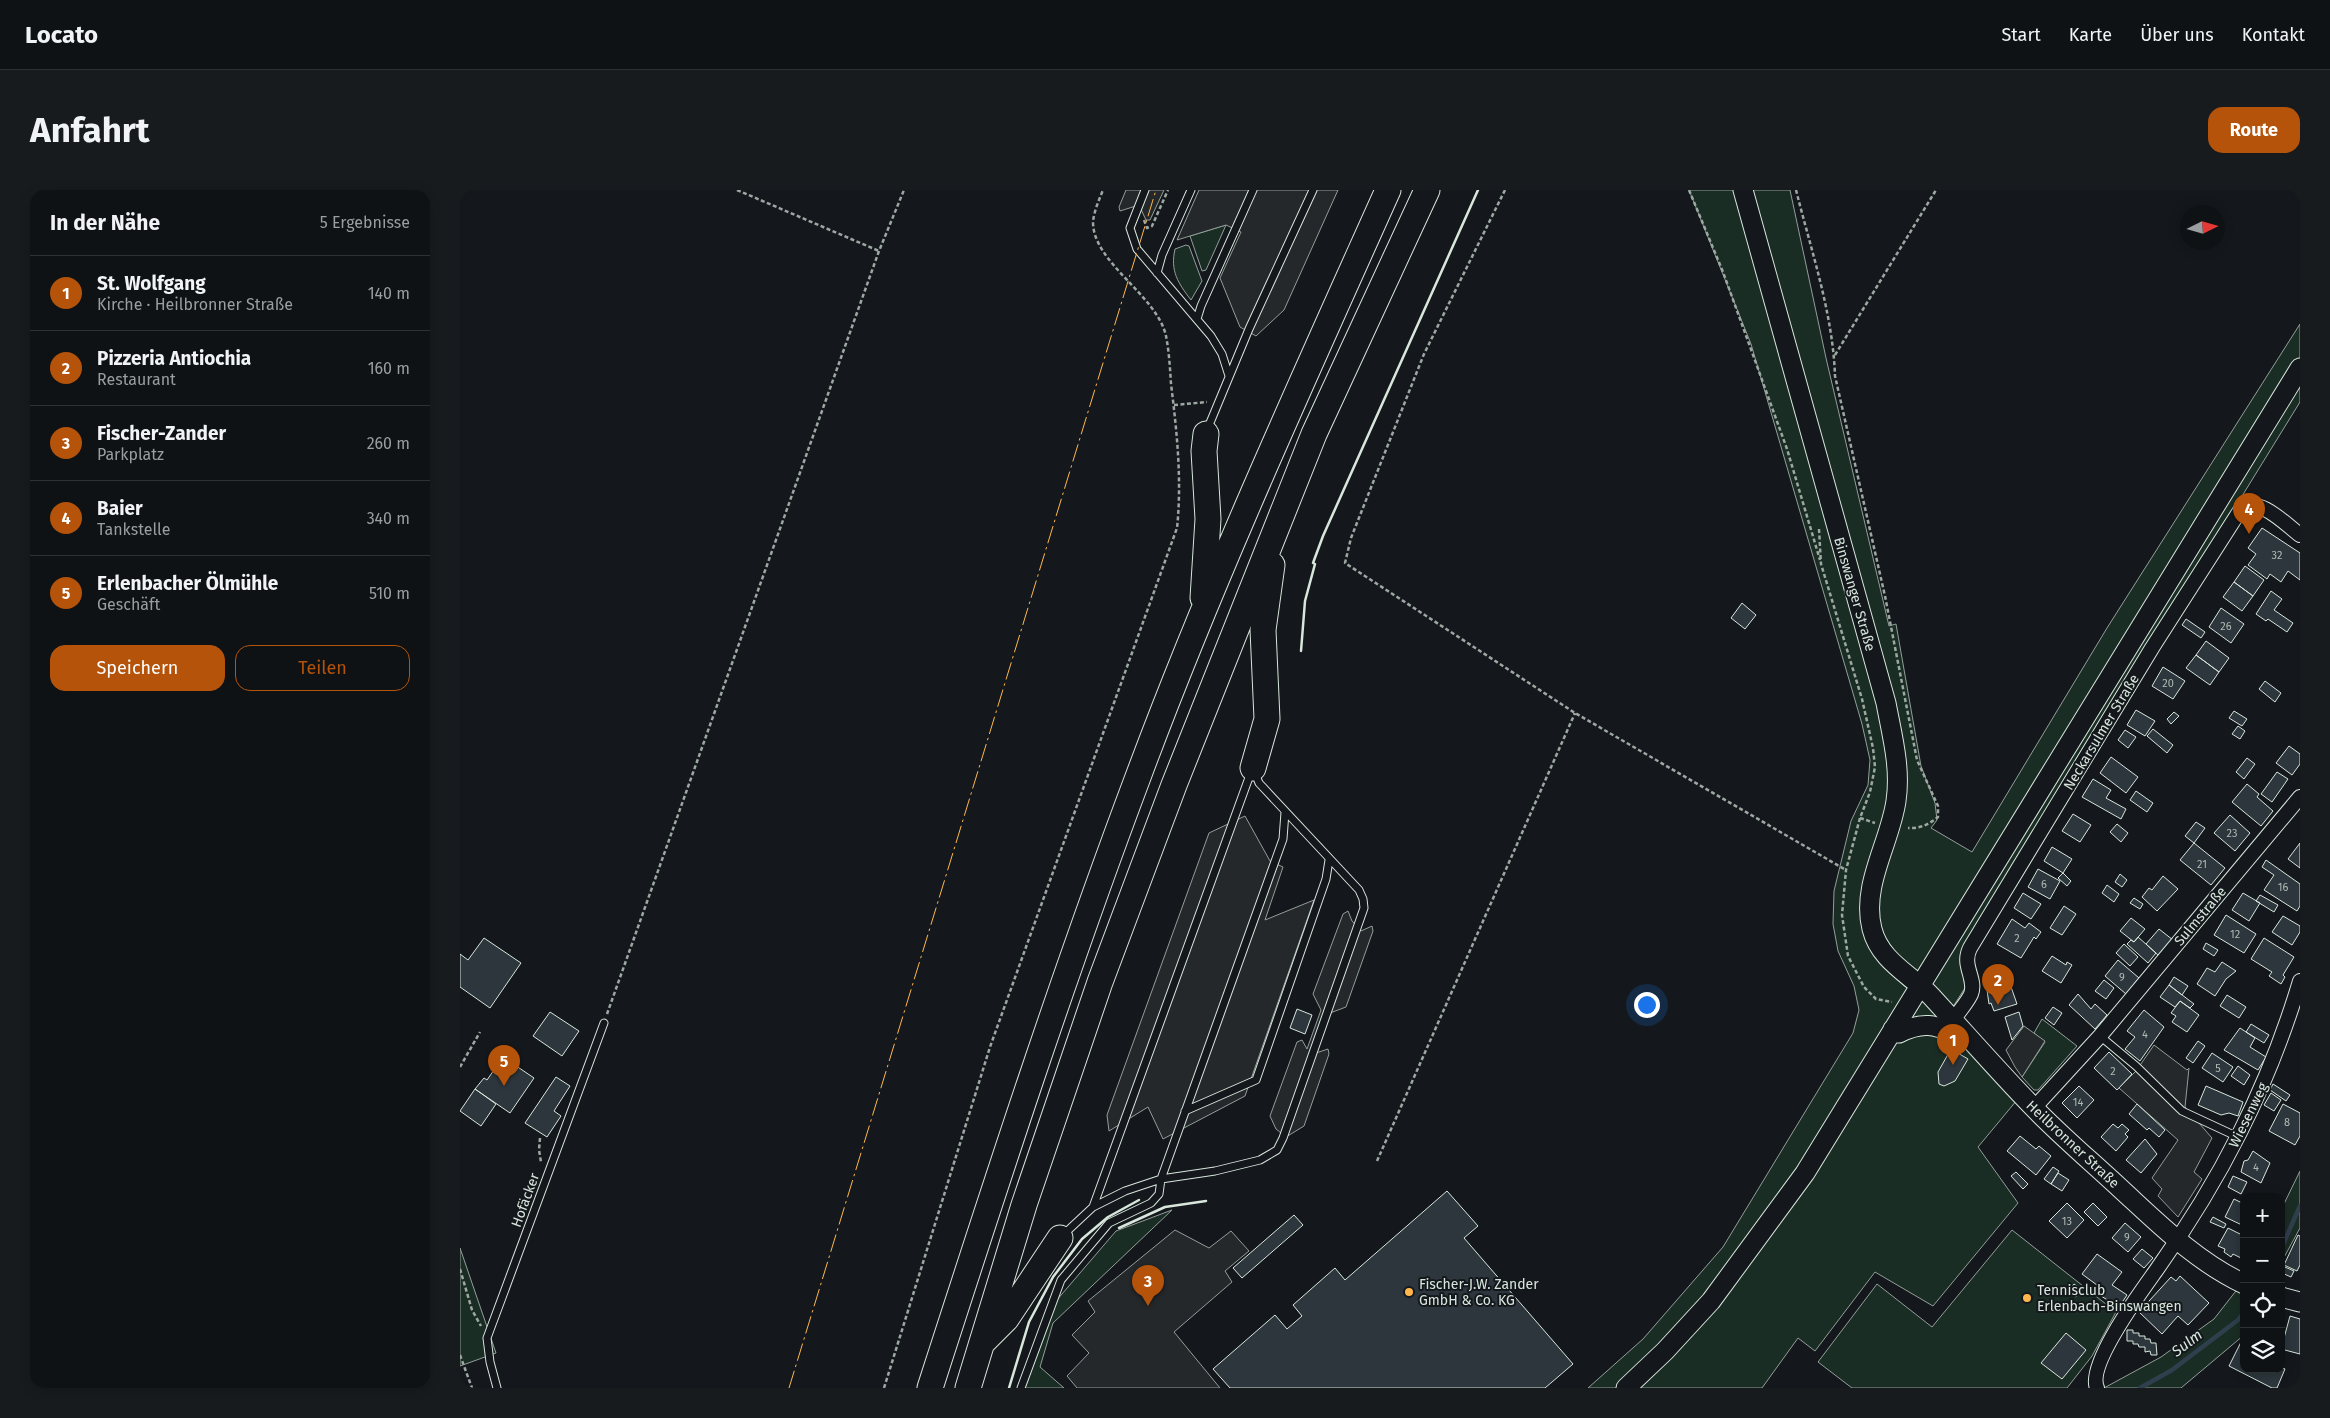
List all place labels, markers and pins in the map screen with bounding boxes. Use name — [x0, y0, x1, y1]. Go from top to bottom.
pin: 4 — [2233, 493, 2265, 534]
pin: 2 — [1982, 964, 2014, 1005]
pin: 1 — [1937, 1024, 1969, 1065]
pin: 5 — [488, 1045, 520, 1086]
pin: 3 — [1132, 1265, 1164, 1306]
place label: Fischer-J.W. Zander GmbH & Co. KG — [1419, 1276, 1539, 1309]
place label: Tennisclub Erlenbach-Binswangen — [2037, 1282, 2182, 1315]
marker: Fischer-J.W. Zander GmbH & Co. KG — [1403, 1286, 1415, 1298]
marker: Tennisclub Erlenbach-Binswangen — [2021, 1292, 2033, 1304]

